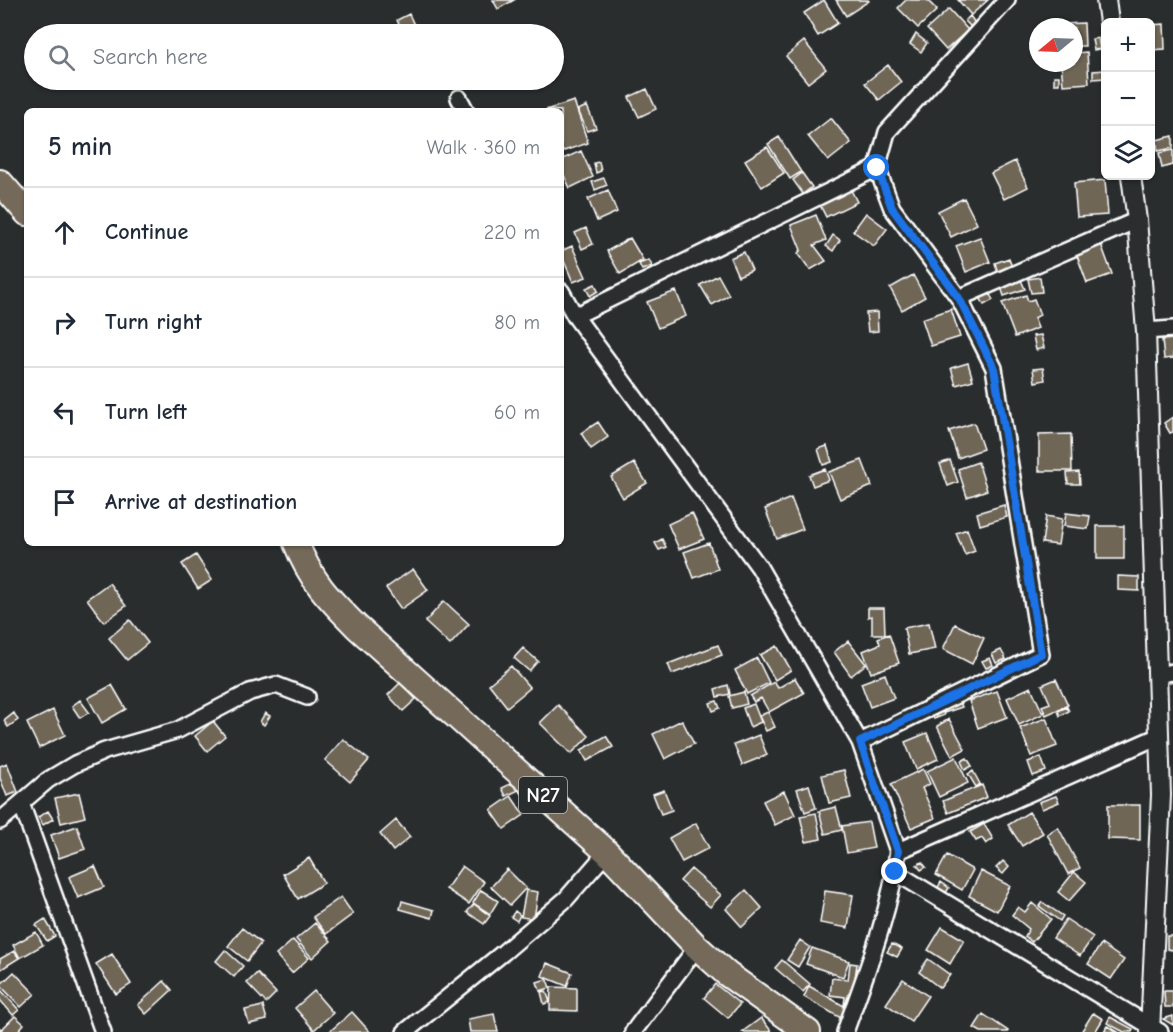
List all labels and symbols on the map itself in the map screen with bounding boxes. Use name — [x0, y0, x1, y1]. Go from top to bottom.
north arrow — [1029, 18, 1083, 72]
route start — [863, 154, 889, 180]
road number: N27 — [519, 777, 567, 813]
route end — [881, 858, 907, 884]

